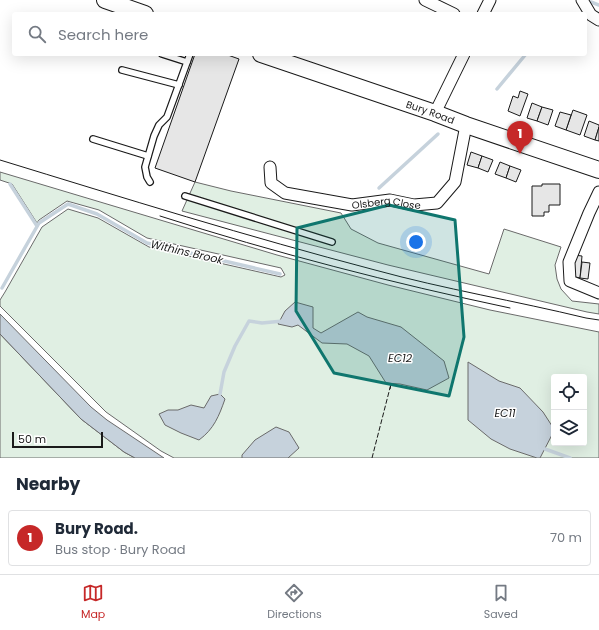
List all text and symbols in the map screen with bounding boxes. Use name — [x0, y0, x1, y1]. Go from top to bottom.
search box — [12, 12, 587, 56]
icon: search — [26, 23, 48, 45]
text: Search here — [58, 24, 148, 45]
street label: Bury Road — [404, 97, 457, 128]
pin: 1 — [507, 121, 533, 154]
street label: Olsberg Close — [351, 193, 421, 213]
your location — [406, 232, 426, 252]
water label: Withins Brook — [149, 236, 226, 268]
water label: EC12 — [388, 350, 413, 366]
map controls — [551, 374, 587, 446]
button: locate — [551, 374, 587, 410]
water label: EC11 — [494, 405, 516, 421]
button: layers — [551, 410, 587, 446]
scale bar — [12, 430, 103, 449]
text: 50 m — [18, 431, 46, 447]
text: Nearby — [16, 472, 80, 496]
text: Bury Road. — [55, 518, 138, 539]
text: 1 — [28, 528, 32, 547]
text: 70 m — [550, 528, 582, 547]
text: Bus stop · Bury Road — [55, 540, 186, 559]
tab: Map — [81, 582, 105, 623]
tab: Directions — [267, 582, 322, 623]
tab: Saved — [484, 582, 518, 623]

